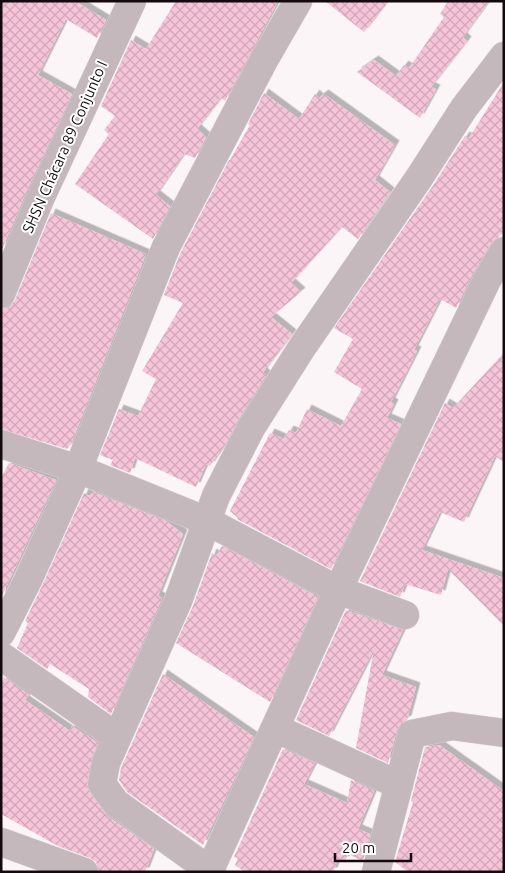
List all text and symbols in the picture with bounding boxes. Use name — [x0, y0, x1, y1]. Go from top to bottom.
street label: SHSN Chácara 89 Conjunto I — [19, 58, 110, 236]
scale bar — [335, 830, 411, 862]
text: 20 m — [342, 839, 375, 856]

